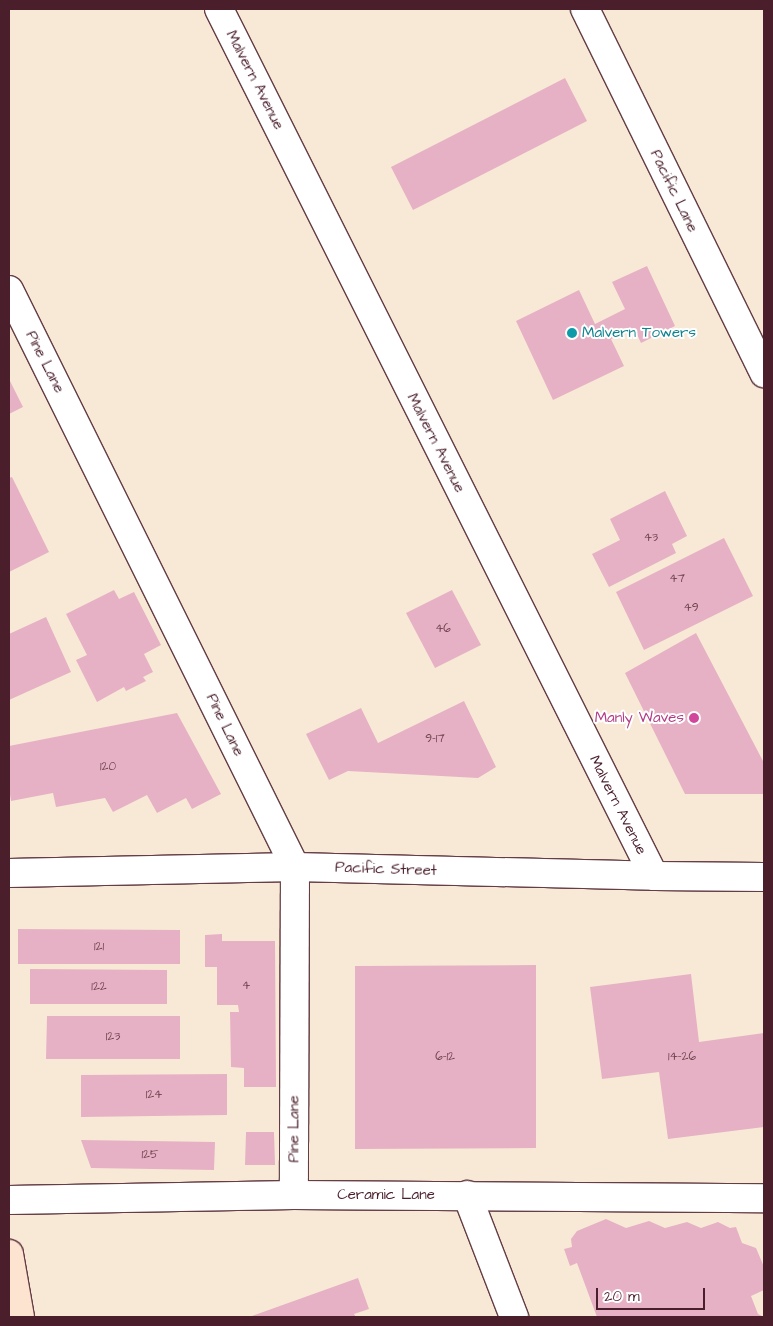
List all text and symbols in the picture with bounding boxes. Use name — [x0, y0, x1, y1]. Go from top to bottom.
street label: Malvern Avenue — [222, 27, 288, 133]
street label: Pacific Lane — [646, 147, 702, 235]
place label: Malvern Towers — [582, 324, 696, 342]
marker: Malvern Towers — [566, 327, 578, 339]
street label: Pine Lane — [22, 328, 68, 396]
street label: Malvern Avenue — [403, 390, 469, 496]
house number: 43 — [644, 531, 658, 545]
house number: 47 — [669, 572, 685, 586]
house number: 49 — [684, 601, 698, 615]
house number: 46 — [435, 622, 451, 636]
street label: Pine Lane — [202, 691, 248, 759]
place label: Manly Waves — [595, 709, 684, 727]
marker: Manly Waves — [688, 712, 700, 724]
house number: 9-17 — [425, 732, 445, 746]
street label: Malvern Avenue — [585, 752, 651, 858]
house number: 120 — [100, 760, 116, 774]
street label: Pacific Street — [335, 858, 437, 880]
house number: 121 — [94, 940, 104, 954]
house number: 4 — [242, 979, 250, 993]
house number: 122 — [91, 980, 107, 994]
house number: 123 — [106, 1030, 120, 1044]
house number: 6-12 — [435, 1050, 455, 1064]
house number: 14-26 — [668, 1050, 696, 1064]
house number: 124 — [146, 1088, 162, 1102]
street label: Pine Lane — [285, 1095, 303, 1163]
house number: 125 — [142, 1148, 158, 1162]
street label: Ceramic Lane — [337, 1186, 435, 1204]
scale bar — [598, 1278, 707, 1310]
text: 20 m — [604, 1286, 640, 1307]

